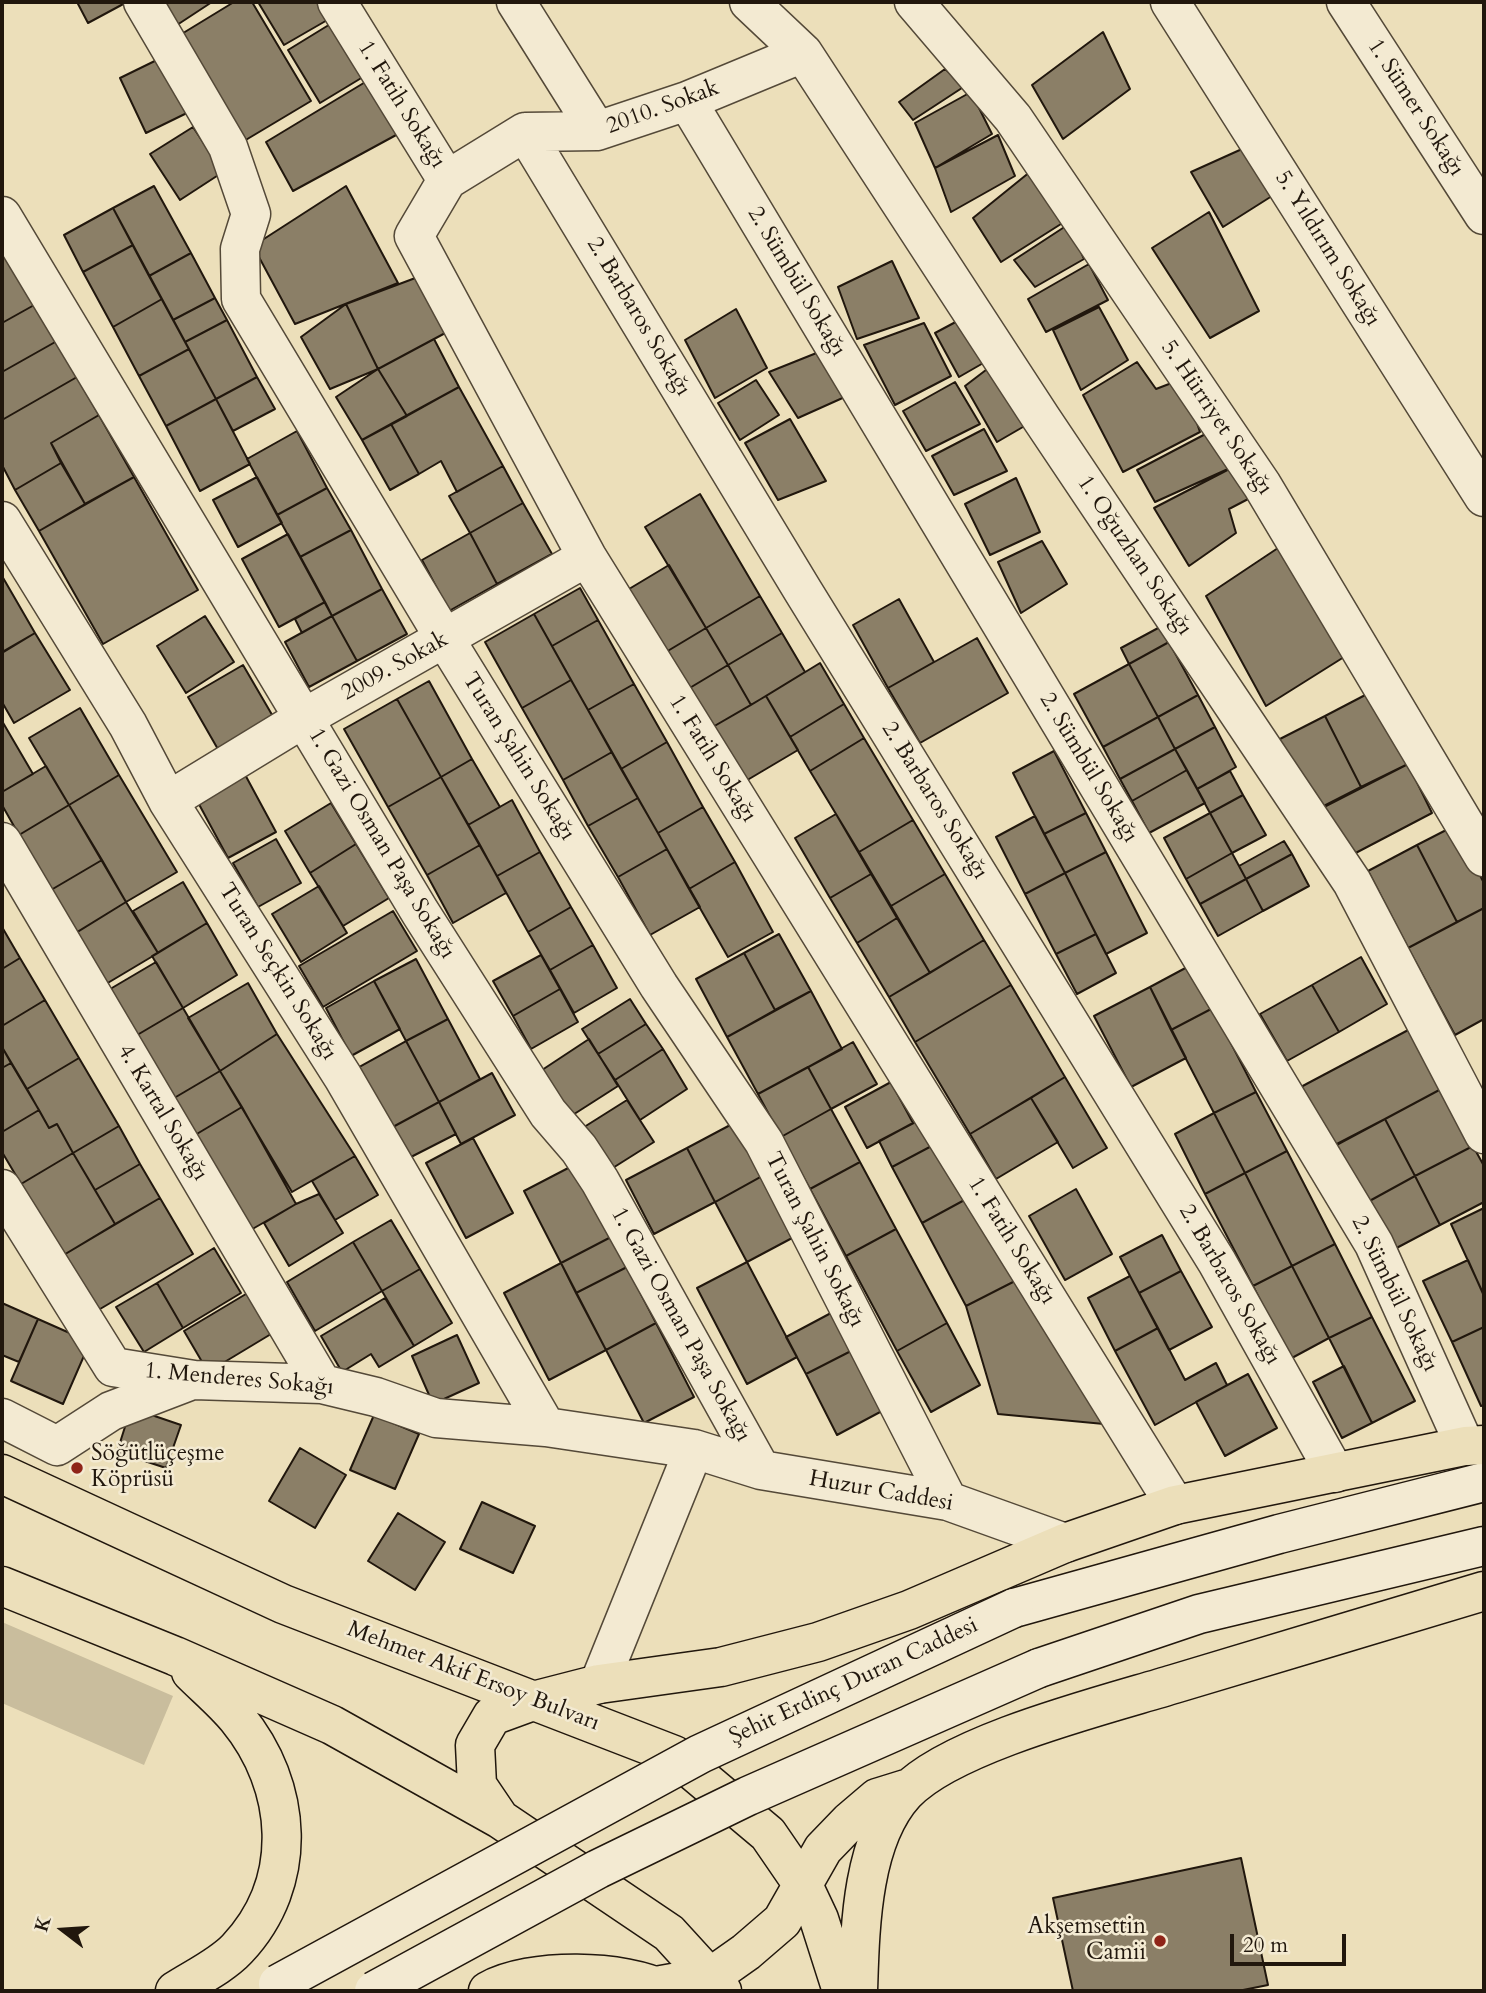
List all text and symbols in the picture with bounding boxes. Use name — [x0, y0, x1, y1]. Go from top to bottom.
street label: 1. Sümer Sokağı — [1360, 34, 1470, 182]
street label: 1. Fatih Sokağı — [351, 36, 451, 174]
street label: 2010. Sokak — [603, 75, 723, 141]
street label: 5. Yıldırım Sokağı — [1268, 166, 1386, 332]
street label: 2. Sümbül Sokağı — [740, 202, 852, 362]
street label: 2. Barbaros Sokağı — [580, 233, 696, 401]
street label: 5. Hürriyet Sokağı — [1154, 335, 1278, 501]
street label: 1. Oğuzhan Sokağı — [1070, 471, 1198, 641]
street label: 2009. Sokak — [337, 626, 453, 708]
street label: Turan Şahin Sokağı — [455, 668, 581, 846]
street label: 2. Sümbül Sokağı — [1032, 688, 1144, 848]
street label: 1. Fatih Sokağı — [662, 690, 762, 828]
street label: 2. Barbaros Sokağı — [875, 717, 993, 885]
street label: 1. Gazi Osman Paşa Sokağı — [301, 724, 461, 964]
street label: Turan Seçkin Sokağı — [211, 879, 343, 1065]
street label: 4. Kartal Sokağı — [111, 1040, 213, 1186]
street label: Turan Şahin Sokağı — [758, 1148, 870, 1332]
street label: 1. Fatih Sokağı — [961, 1172, 1061, 1310]
street label: 2. Barbaros Sokağı — [1172, 1200, 1286, 1370]
street label: 1. Gazi Osman Paşa Sokağı — [604, 1203, 756, 1447]
street label: 2. Sümbül Sokağı — [1344, 1212, 1444, 1376]
street label: 1. Menderes Sokağı — [143, 1358, 335, 1402]
place label: Söğütlüçeşme Köprüsü — [91, 1441, 225, 1495]
marker: Söğütlüçeşme Köprüsü — [69, 1460, 85, 1476]
street label: Huzur Caddesi — [807, 1466, 955, 1518]
street label: Şehit Erdinç Duran Caddesi — [725, 1612, 983, 1752]
street label: Mehmet Akif Ersoy Bulvarı — [343, 1616, 603, 1738]
north arrow — [28, 1895, 98, 1965]
text: K — [28, 1913, 58, 1935]
place label: Akşemsettin Camii — [1028, 1914, 1146, 1968]
scale bar — [1234, 1920, 1350, 1964]
text: 20 m — [1243, 1931, 1288, 1960]
marker: Akşemsettin Camii — [1152, 1933, 1168, 1949]

